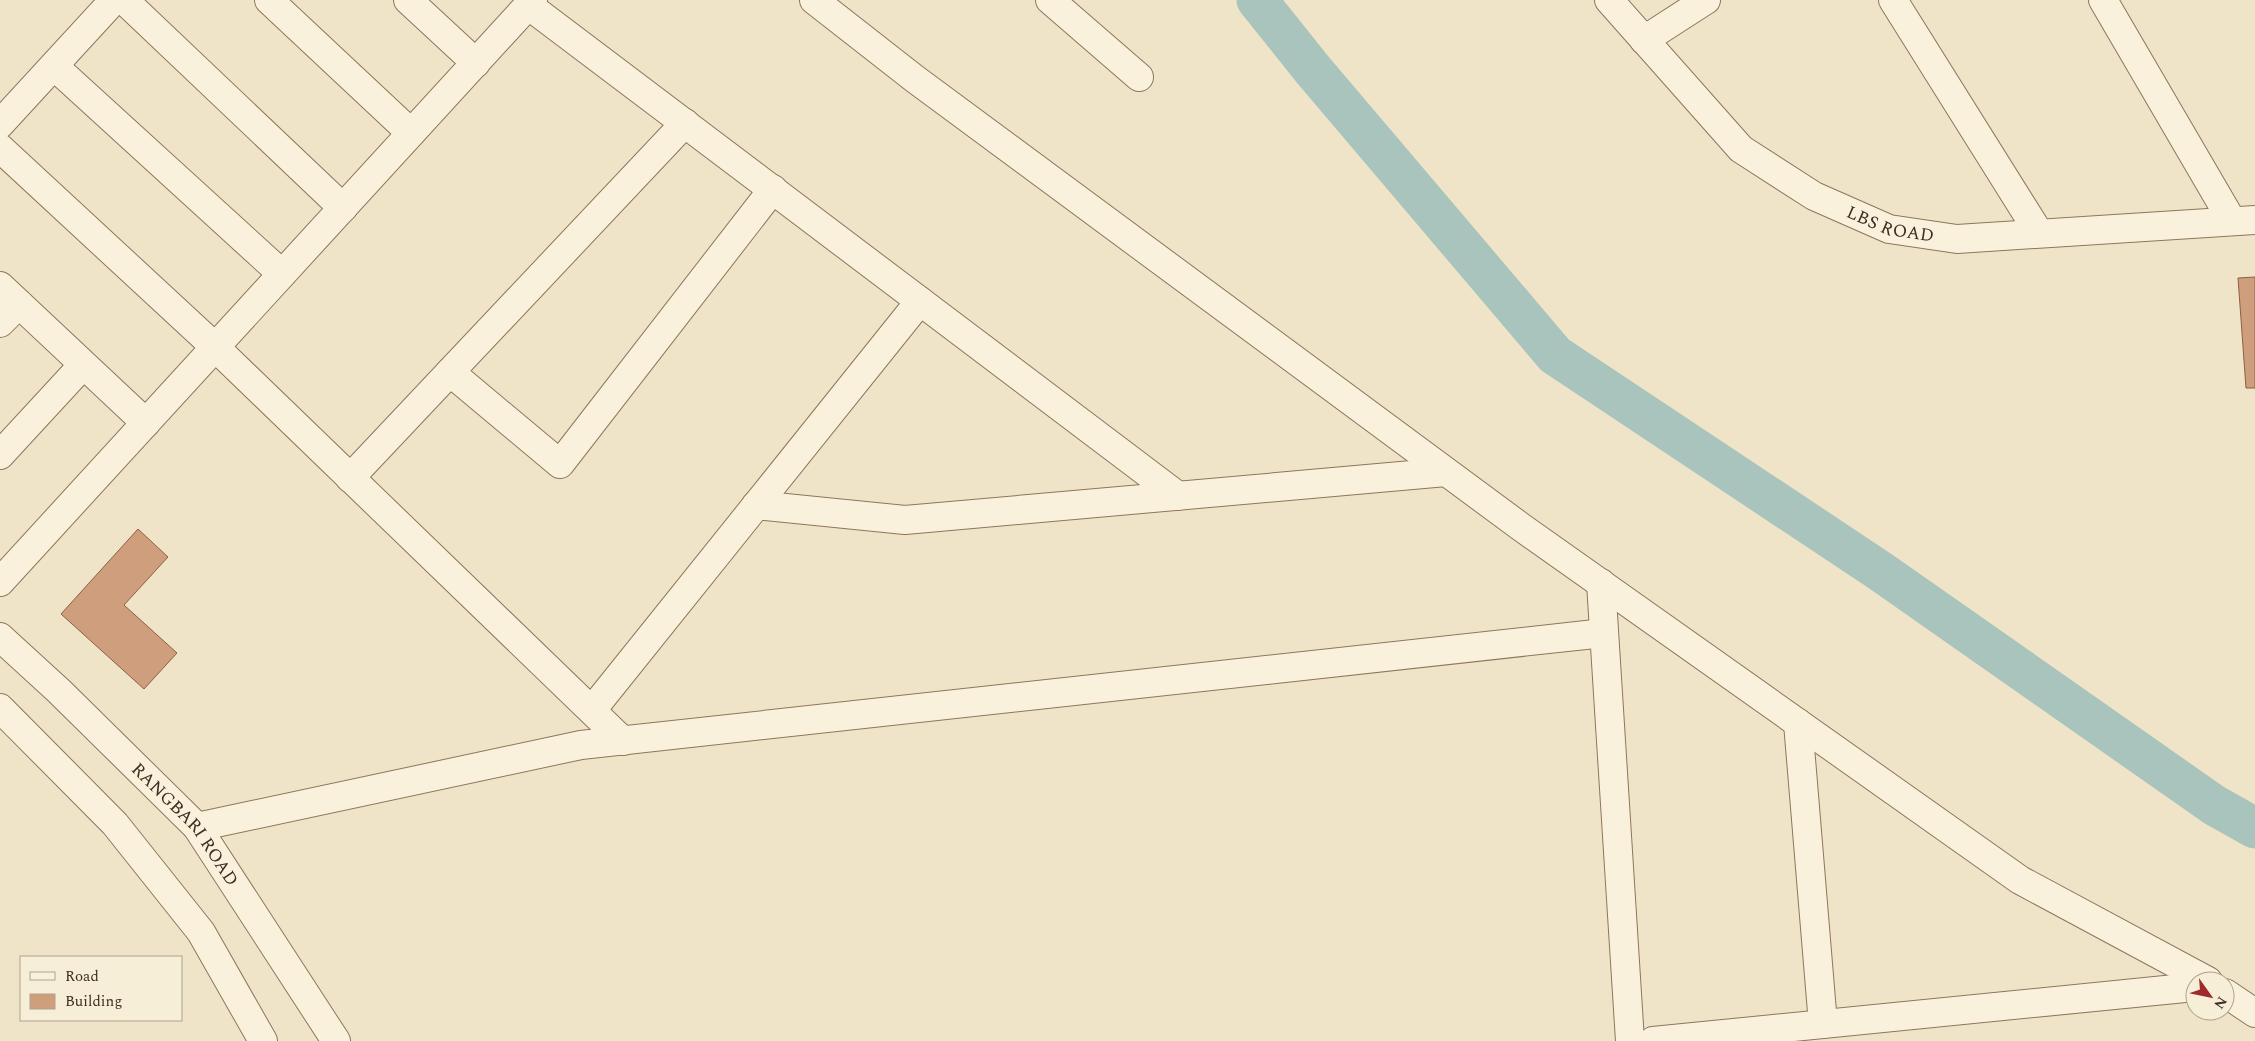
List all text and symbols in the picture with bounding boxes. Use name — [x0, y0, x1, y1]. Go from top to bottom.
street label: LBS ROAD — [1842, 199, 1936, 249]
street label: RANGBARI ROAD — [125, 756, 245, 892]
legend — [20, 956, 182, 1021]
text: Road — [65, 965, 99, 988]
north arrow — [2185, 971, 2235, 1021]
text: Building — [65, 990, 122, 1013]
text: N — [2209, 992, 2232, 1013]

